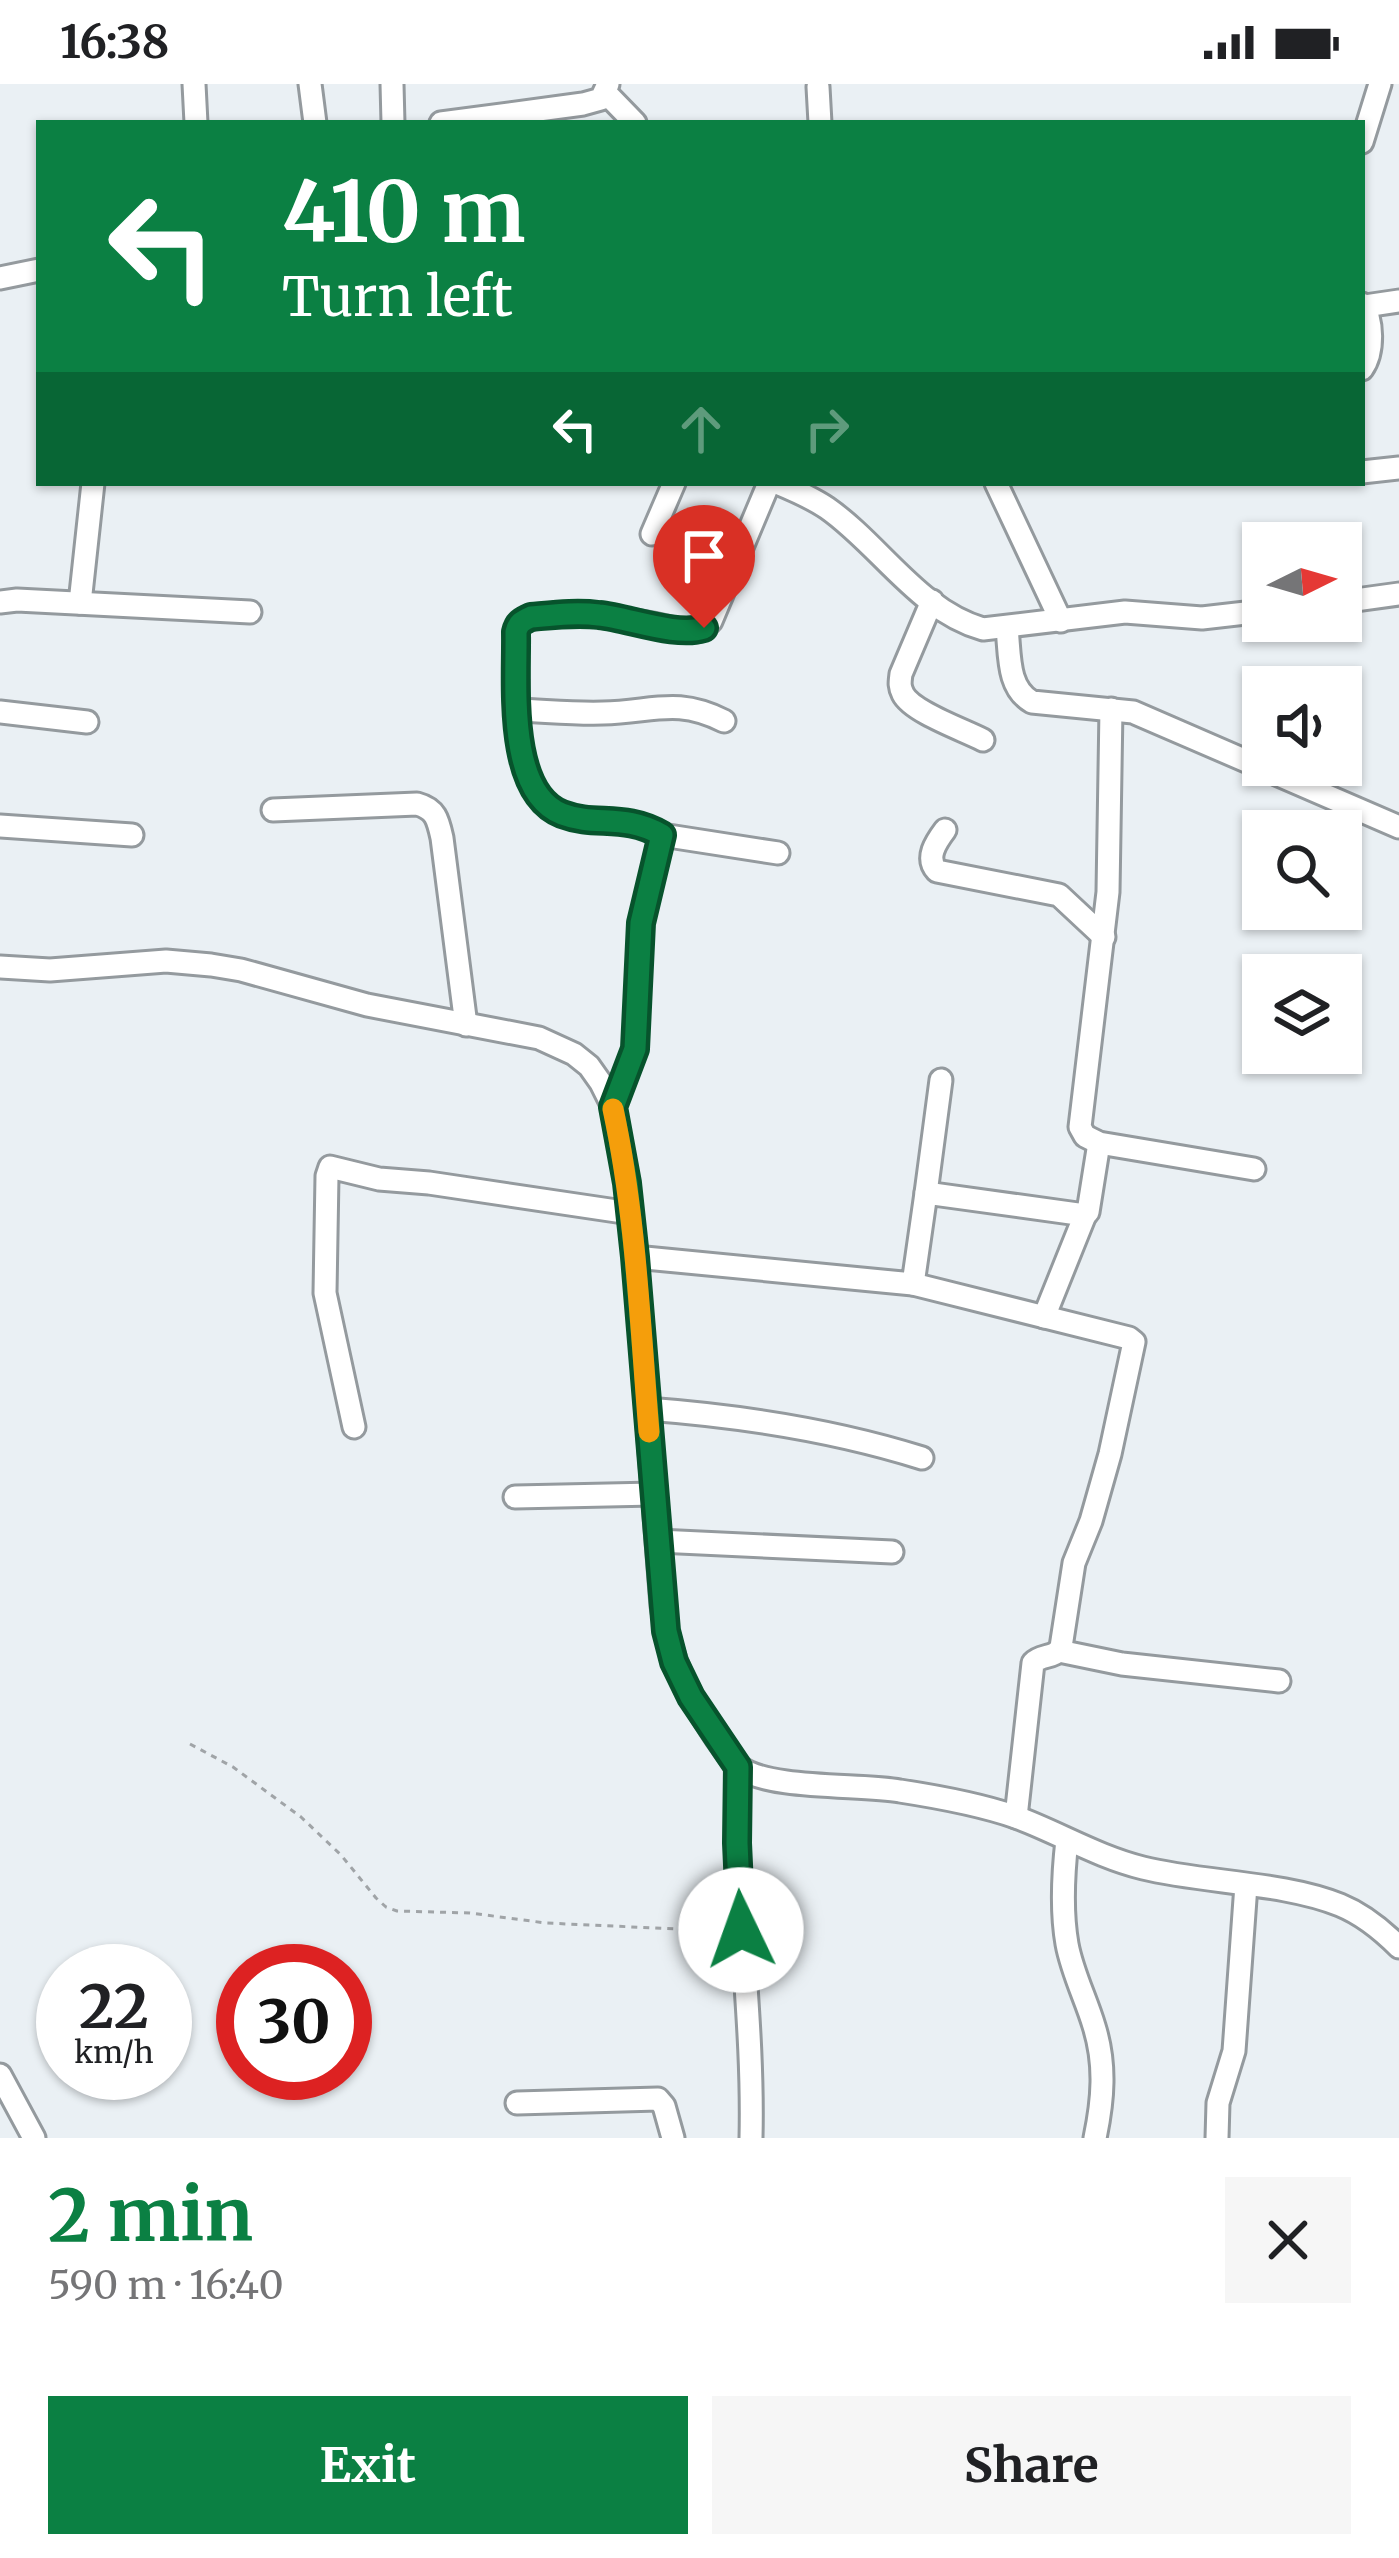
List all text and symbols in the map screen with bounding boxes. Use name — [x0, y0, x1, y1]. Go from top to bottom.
text: 16:38 — [60, 14, 170, 70]
text: 410 m — [282, 159, 525, 265]
icon: left — [84, 168, 240, 324]
text: Turn left — [282, 263, 513, 331]
icon: left — [542, 396, 608, 462]
icon: ahead — [668, 396, 734, 462]
icon: right — [794, 396, 860, 462]
pin — [653, 505, 755, 628]
north arrow — [1242, 522, 1362, 642]
map controls — [1242, 522, 1362, 1074]
icon: arrive — [671, 523, 737, 589]
button: sound — [1242, 666, 1362, 786]
button: search — [1242, 810, 1362, 930]
button: layers — [1242, 954, 1362, 1074]
position arrow — [678, 1867, 804, 1993]
speed limit sign: 30 — [216, 1944, 372, 2100]
text: 22 — [79, 1969, 149, 2044]
text: km/h — [74, 2033, 154, 2071]
text: 2 min — [48, 2170, 253, 2261]
button: close — [1225, 2177, 1351, 2303]
text: 590 m · 16:40 — [48, 2261, 284, 2310]
button: Exit — [48, 2396, 688, 2534]
button: Share — [712, 2396, 1351, 2534]

